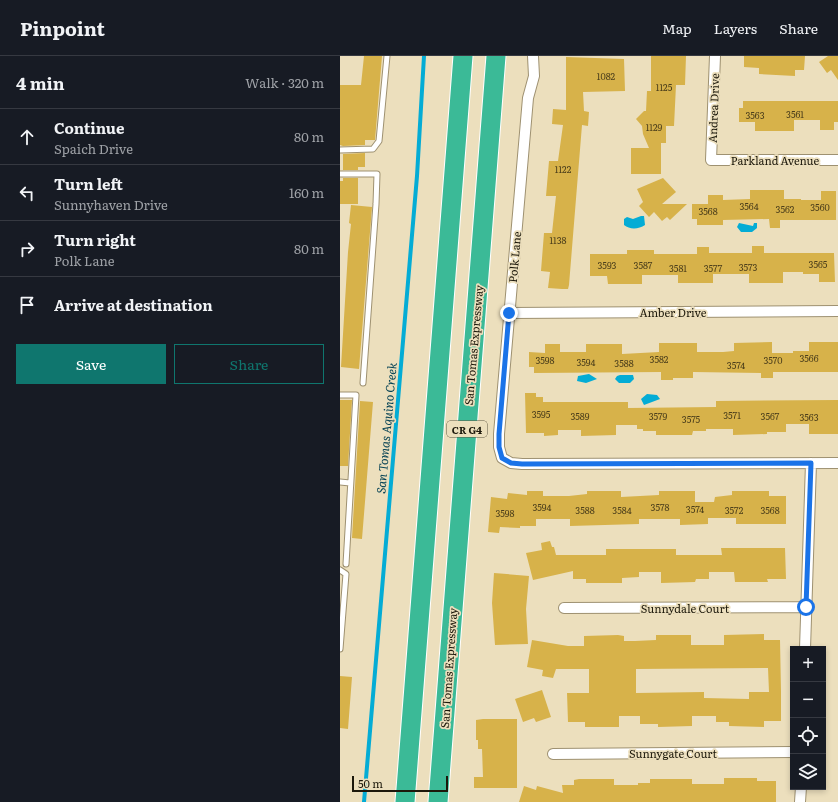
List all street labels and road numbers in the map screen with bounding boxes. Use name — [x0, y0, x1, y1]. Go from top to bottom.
street label: Andrea Drive — [704, 73, 722, 143]
street label: Parkland Avenue — [731, 152, 819, 168]
street label: Polk Lane — [504, 230, 524, 283]
street label: San Tomas Expressway — [460, 284, 486, 406]
street label: Amber Drive — [640, 304, 707, 320]
road number: CR G4 — [447, 421, 487, 437]
street label: Sunnydale Court — [641, 600, 730, 616]
street label: San Tomas Expressway — [436, 607, 460, 729]
street label: Sunnygate Court — [629, 745, 718, 761]

